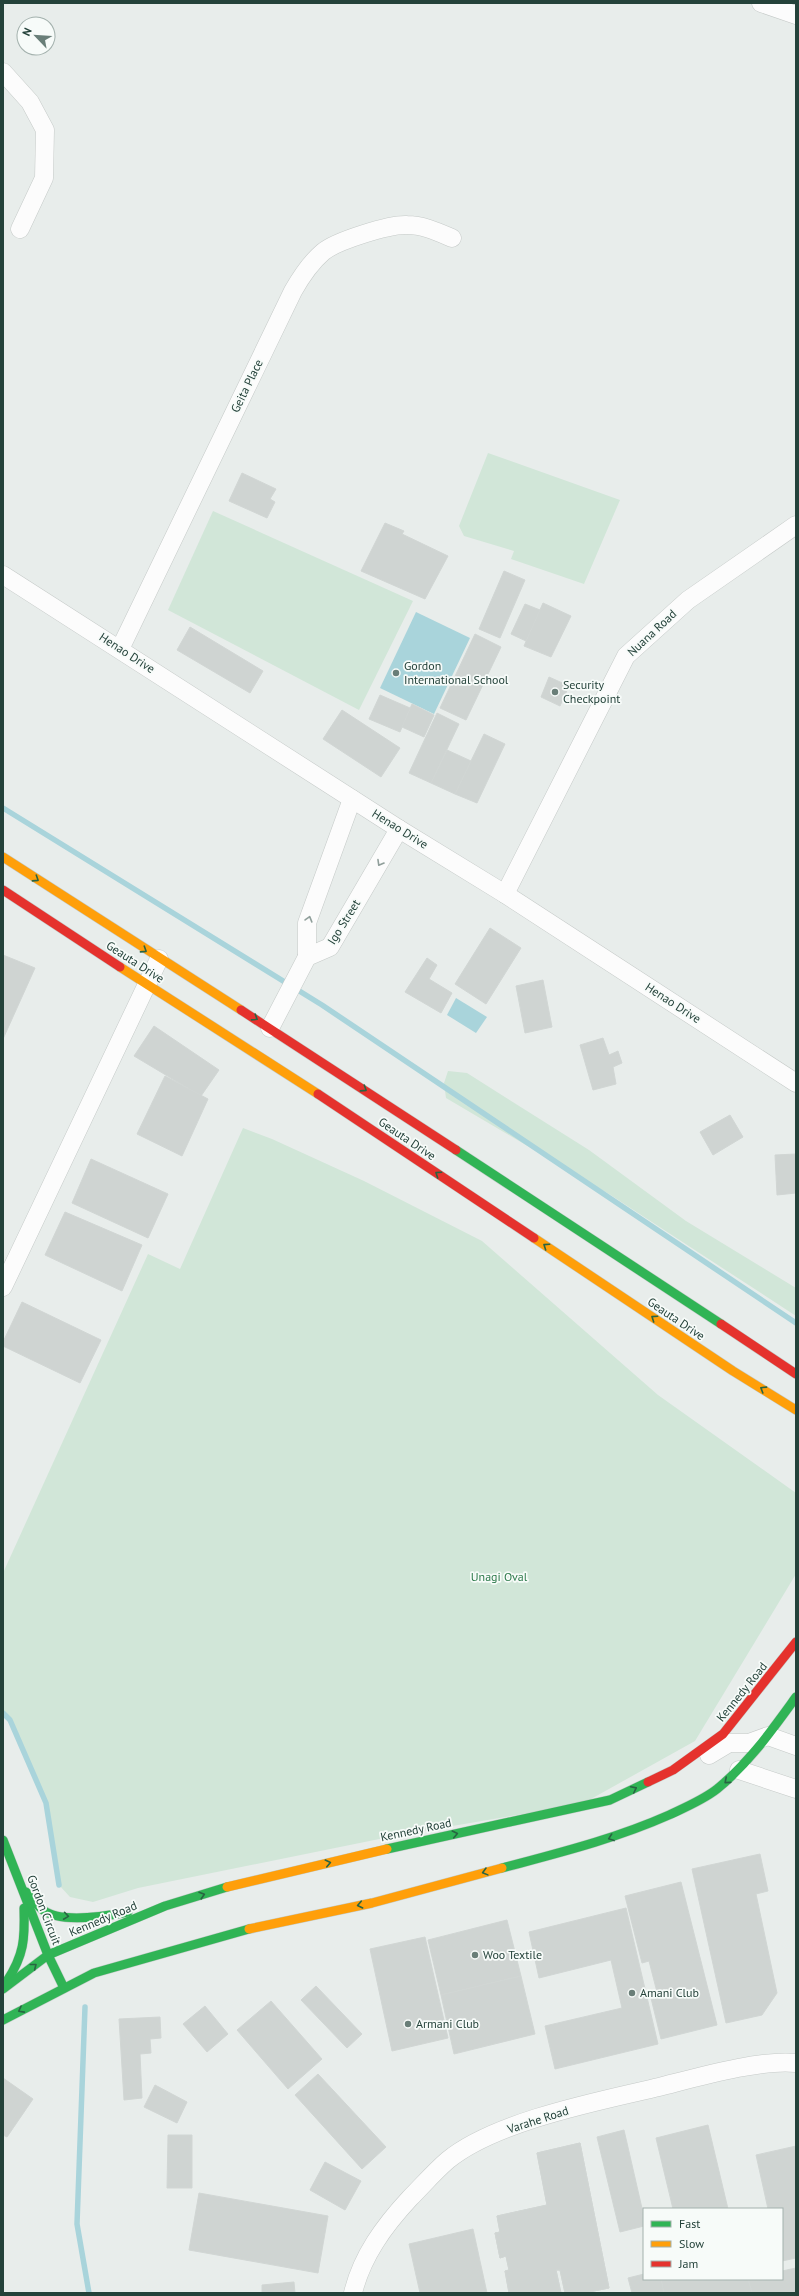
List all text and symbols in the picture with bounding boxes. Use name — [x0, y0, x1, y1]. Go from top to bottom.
north arrow — [16, 16, 56, 56]
text: N — [19, 26, 35, 38]
street label: Geita Place — [227, 357, 266, 415]
street label: Nuana Road — [624, 606, 679, 659]
street label: Henao Drive — [97, 629, 158, 676]
place label: Gordon International School — [404, 658, 509, 687]
marker: Gordon International School — [391, 668, 401, 678]
place label: Security Checkpoint — [563, 677, 620, 706]
marker: Security Checkpoint — [550, 687, 560, 697]
street label: Henao Drive — [369, 805, 431, 852]
one-way arrow — [377, 859, 384, 866]
one-way arrow — [31, 874, 38, 881]
street label: Igo Street — [324, 896, 363, 947]
one-way arrow — [304, 915, 313, 922]
street label: Geauta Drive — [104, 937, 167, 986]
one-way arrow — [140, 945, 147, 952]
street label: Henao Drive — [643, 979, 704, 1026]
one-way arrow — [251, 1014, 258, 1021]
one-way arrow — [360, 1084, 367, 1092]
street label: Geauta Drive — [376, 1114, 439, 1163]
one-way arrow — [435, 1171, 442, 1178]
one-way arrow — [543, 1243, 550, 1251]
street label: Geauta Drive — [645, 1294, 708, 1343]
one-way arrow — [651, 1315, 658, 1323]
one-way arrow — [760, 1387, 767, 1394]
park label: Unagi Oval — [471, 1569, 528, 1584]
street label: Kennedy Road — [713, 1659, 770, 1724]
one-way arrow — [724, 1776, 731, 1783]
one-way arrow — [630, 1786, 638, 1793]
street label: Kennedy Road — [379, 1815, 453, 1844]
one-way arrow — [452, 1831, 458, 1839]
one-way arrow — [607, 1833, 614, 1841]
one-way arrow — [324, 1859, 331, 1868]
one-way arrow — [482, 1868, 489, 1876]
street label: Gordon Circuit — [24, 1873, 65, 1947]
one-way arrow — [199, 1891, 206, 1900]
street label: Kennedy Road — [67, 1898, 139, 1940]
one-way arrow — [356, 1900, 363, 1909]
one-way arrow — [63, 1911, 69, 1920]
place label: Woo Textile — [483, 1947, 542, 1962]
marker: Woo Textile — [470, 1950, 480, 1960]
one-way arrow — [29, 1963, 36, 1970]
place label: Amani Club — [640, 1985, 699, 2000]
marker: Amani Club — [627, 1988, 637, 1998]
one-way arrow — [18, 2005, 25, 2013]
place label: Armani Club — [416, 2016, 479, 2031]
marker: Armani Club — [403, 2019, 413, 2029]
street label: Varahe Road — [504, 2103, 570, 2137]
legend — [643, 2208, 783, 2280]
text: Fast — [679, 2216, 700, 2231]
text: Slow — [679, 2236, 704, 2251]
text: Jam — [678, 2256, 698, 2271]

